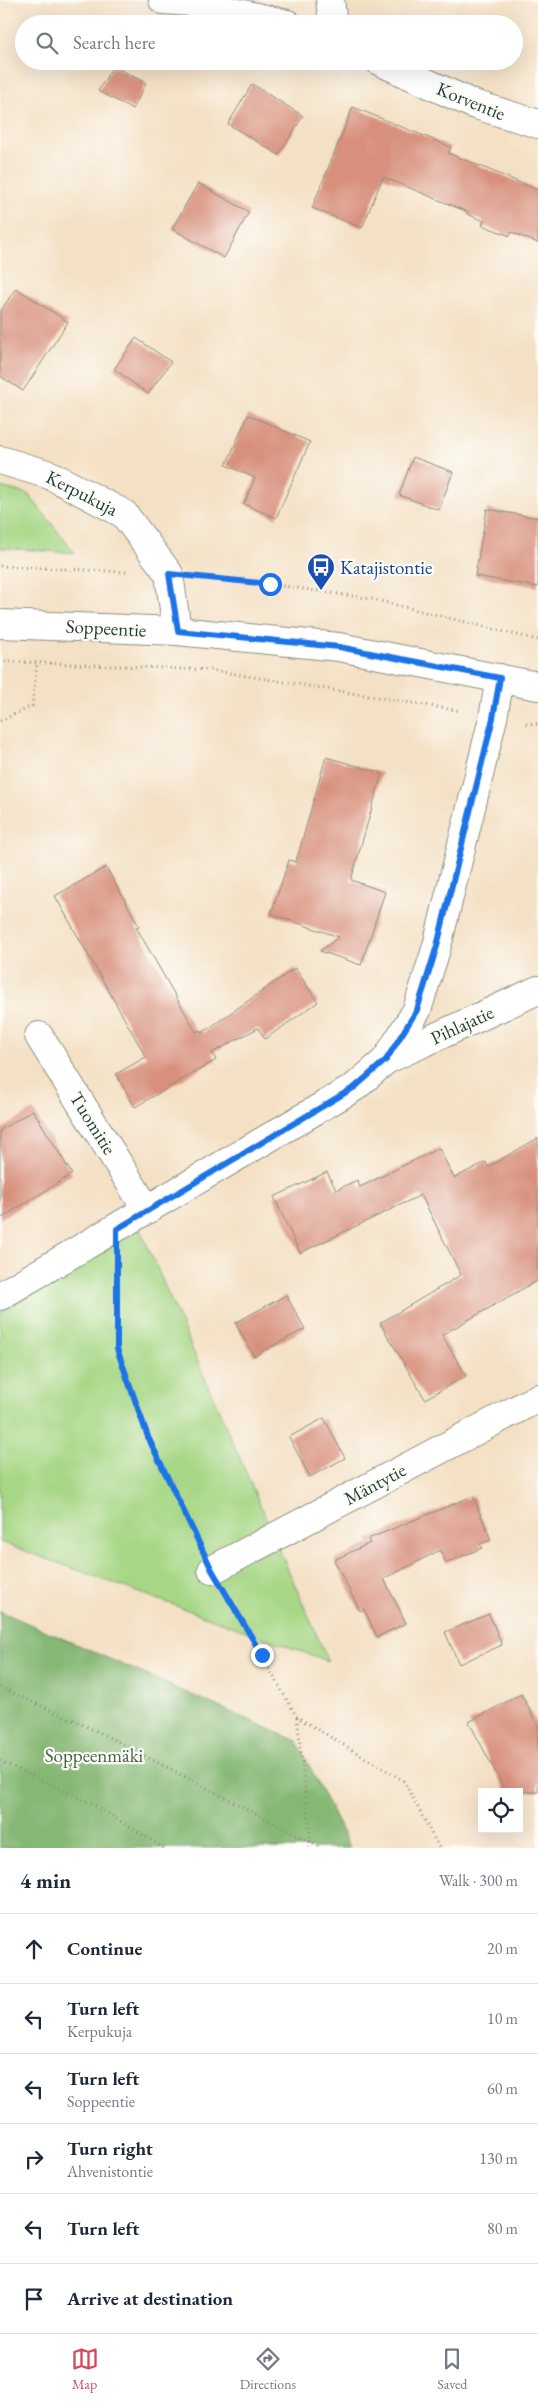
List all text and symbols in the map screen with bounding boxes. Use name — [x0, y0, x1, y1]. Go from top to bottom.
search box — [15, 15, 523, 70]
icon: search — [33, 29, 61, 57]
text: Search here — [73, 30, 155, 55]
street label: Korventie — [433, 76, 509, 126]
street label: Kerpukuja — [42, 464, 123, 522]
bus stop icon: Katajistontie — [306, 552, 336, 591]
place label: Katajistontie — [340, 555, 432, 580]
route start — [259, 573, 282, 596]
street label: Soppeentie — [65, 613, 147, 643]
street label: Pihlajatie — [426, 1000, 498, 1050]
street label: Tuomitie — [64, 1087, 122, 1159]
street label: Mäntytie — [340, 1457, 410, 1511]
route end — [251, 1644, 274, 1667]
park label: Soppeenmäki — [45, 1743, 144, 1768]
map controls — [478, 1788, 523, 1833]
button: locate — [478, 1788, 523, 1833]
text: 4 min — [20, 1867, 71, 1894]
text: Walk · 300 m — [439, 1870, 518, 1891]
icon: ahead — [20, 1935, 48, 1963]
text: Continue — [67, 1936, 142, 1961]
text: 20 m — [487, 1938, 518, 1959]
text: Turn left — [67, 1996, 139, 2021]
icon: left — [20, 2005, 48, 2033]
text: 10 m — [487, 2008, 518, 2029]
text: Kerpukuja — [67, 2021, 132, 2042]
text: Turn left — [67, 2066, 139, 2091]
icon: left — [20, 2075, 48, 2103]
text: 60 m — [487, 2078, 518, 2099]
text: Soppeentie — [67, 2091, 135, 2112]
text: Turn right — [67, 2136, 153, 2161]
icon: right — [20, 2145, 48, 2173]
text: 130 m — [479, 2148, 518, 2169]
text: Ahvenistontie — [67, 2161, 153, 2182]
icon: left — [20, 2215, 48, 2243]
text: Turn left — [67, 2216, 139, 2241]
text: 80 m — [487, 2218, 518, 2239]
icon: arrive — [20, 2285, 48, 2313]
text: Arrive at destination — [67, 2286, 233, 2311]
tab: Map — [71, 2345, 99, 2393]
tab: Directions — [240, 2345, 296, 2393]
tab: Saved — [437, 2345, 467, 2393]

